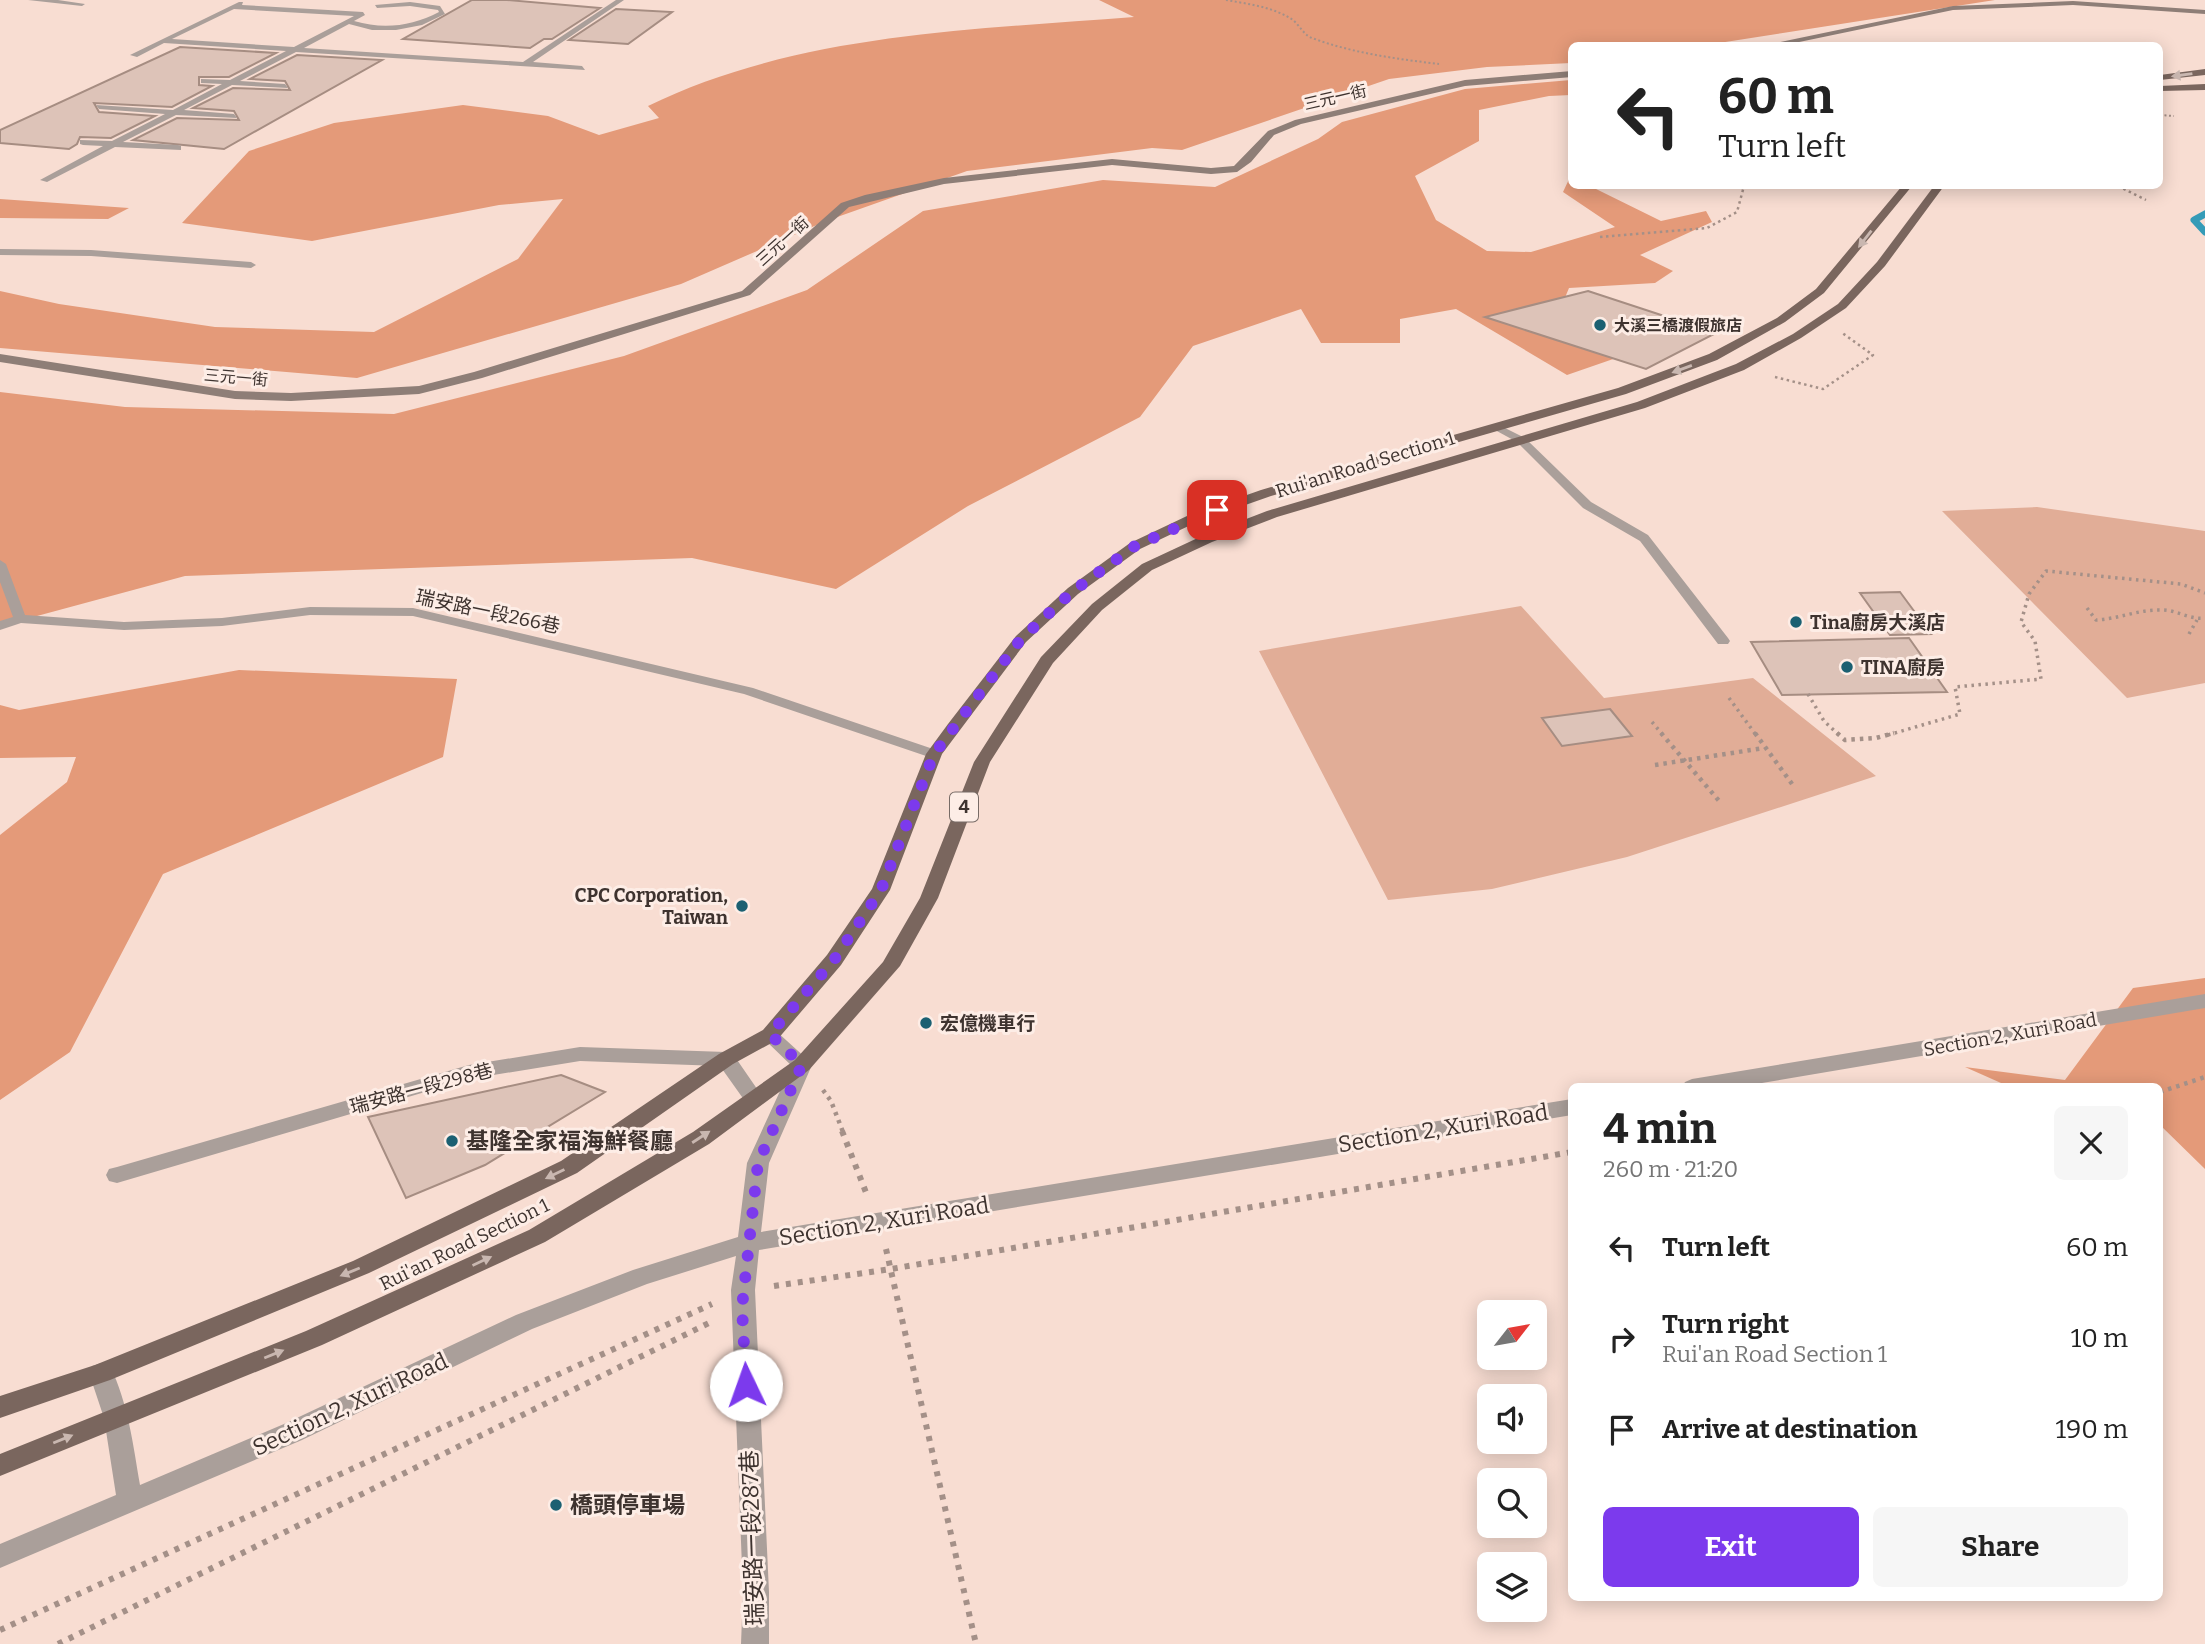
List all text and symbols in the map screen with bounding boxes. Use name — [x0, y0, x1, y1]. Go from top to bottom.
text: 60 m — [1718, 67, 1834, 126]
one-way arrow — [2171, 69, 2193, 80]
icon: left — [1603, 70, 1694, 161]
street label: 三元一街 — [1302, 81, 1368, 114]
text: Turn left — [1718, 127, 1846, 165]
street label: 三元一街 — [752, 213, 812, 270]
one-way arrow — [1858, 231, 1873, 248]
place label: 大溪三橋渡假旅店 — [1614, 316, 1742, 335]
marker: 大溪三橋渡假旅店 — [1592, 317, 1608, 333]
one-way arrow — [1672, 363, 1693, 374]
street label: 三元一街 — [203, 365, 269, 390]
street label: Rui'an Road Section 1 — [1273, 426, 1458, 503]
pin — [1187, 480, 1247, 540]
icon: arrive — [1198, 491, 1236, 529]
street label: 瑞安路一段266巷 — [414, 585, 562, 638]
place label: Tina廚房大溪店 — [1810, 611, 1945, 634]
marker: Tina廚房大溪店 — [1788, 614, 1804, 630]
place label: TINA廚房 — [1861, 656, 1945, 679]
marker: TINA廚房 — [1839, 659, 1855, 675]
road number: 4 — [950, 792, 978, 822]
place label: CPC Corporation, Taiwan — [575, 884, 729, 929]
marker: CPC Corporation, Taiwan — [734, 898, 750, 914]
street label: Section 2, Xuri Road — [1922, 1008, 2098, 1061]
place label: 宏億機車行 — [940, 1012, 1035, 1035]
marker: 宏億機車行 — [918, 1015, 934, 1031]
street label: 瑞安路一段298巷 — [347, 1058, 495, 1119]
street label: Section 2, Xuri Road — [1336, 1098, 1550, 1158]
text: 4 min — [1603, 1104, 1717, 1154]
button: close — [2054, 1106, 2128, 1180]
place label: 基隆全家福海鮮餐廳 — [466, 1127, 673, 1155]
one-way arrow — [692, 1130, 710, 1144]
marker: 基隆全家福海鮮餐廳 — [444, 1133, 460, 1149]
text: 260 m · 21:20 — [1603, 1155, 1738, 1183]
one-way arrow — [545, 1168, 565, 1179]
street label: Section 2, Xuri Road — [777, 1191, 991, 1251]
street label: Rui'an Road Section 1 — [376, 1193, 553, 1296]
icon: left — [1603, 1229, 1641, 1267]
text: Turn left — [1662, 1232, 1770, 1263]
text: 60 m — [2066, 1232, 2128, 1263]
one-way arrow — [472, 1255, 492, 1267]
one-way arrow — [339, 1266, 360, 1277]
north arrow — [1477, 1300, 1547, 1370]
map controls — [1477, 1300, 1547, 1622]
text: Turn right — [1662, 1309, 1789, 1340]
icon: right — [1603, 1320, 1641, 1358]
text: 10 m — [2071, 1323, 2128, 1354]
text: Rui'an Road Section 1 — [1662, 1340, 1887, 1368]
street label: Section 2, Xuri Road — [248, 1346, 452, 1462]
position arrow — [709, 1348, 783, 1422]
one-way arrow — [264, 1349, 285, 1360]
button: sound — [1477, 1384, 1547, 1454]
icon: arrive — [1603, 1411, 1641, 1449]
text: Arrive at destination — [1662, 1414, 1917, 1445]
text: 190 m — [2056, 1414, 2128, 1445]
one-way arrow — [53, 1434, 74, 1445]
street label: 瑞安路一段287巷 — [735, 1450, 769, 1626]
button: search — [1477, 1468, 1547, 1538]
place label: 橋頭停車場 — [570, 1491, 685, 1519]
marker: 橋頭停車場 — [548, 1497, 564, 1513]
button: Exit — [1603, 1507, 1859, 1587]
button: Share — [1873, 1507, 2128, 1587]
button: layers — [1477, 1552, 1547, 1622]

